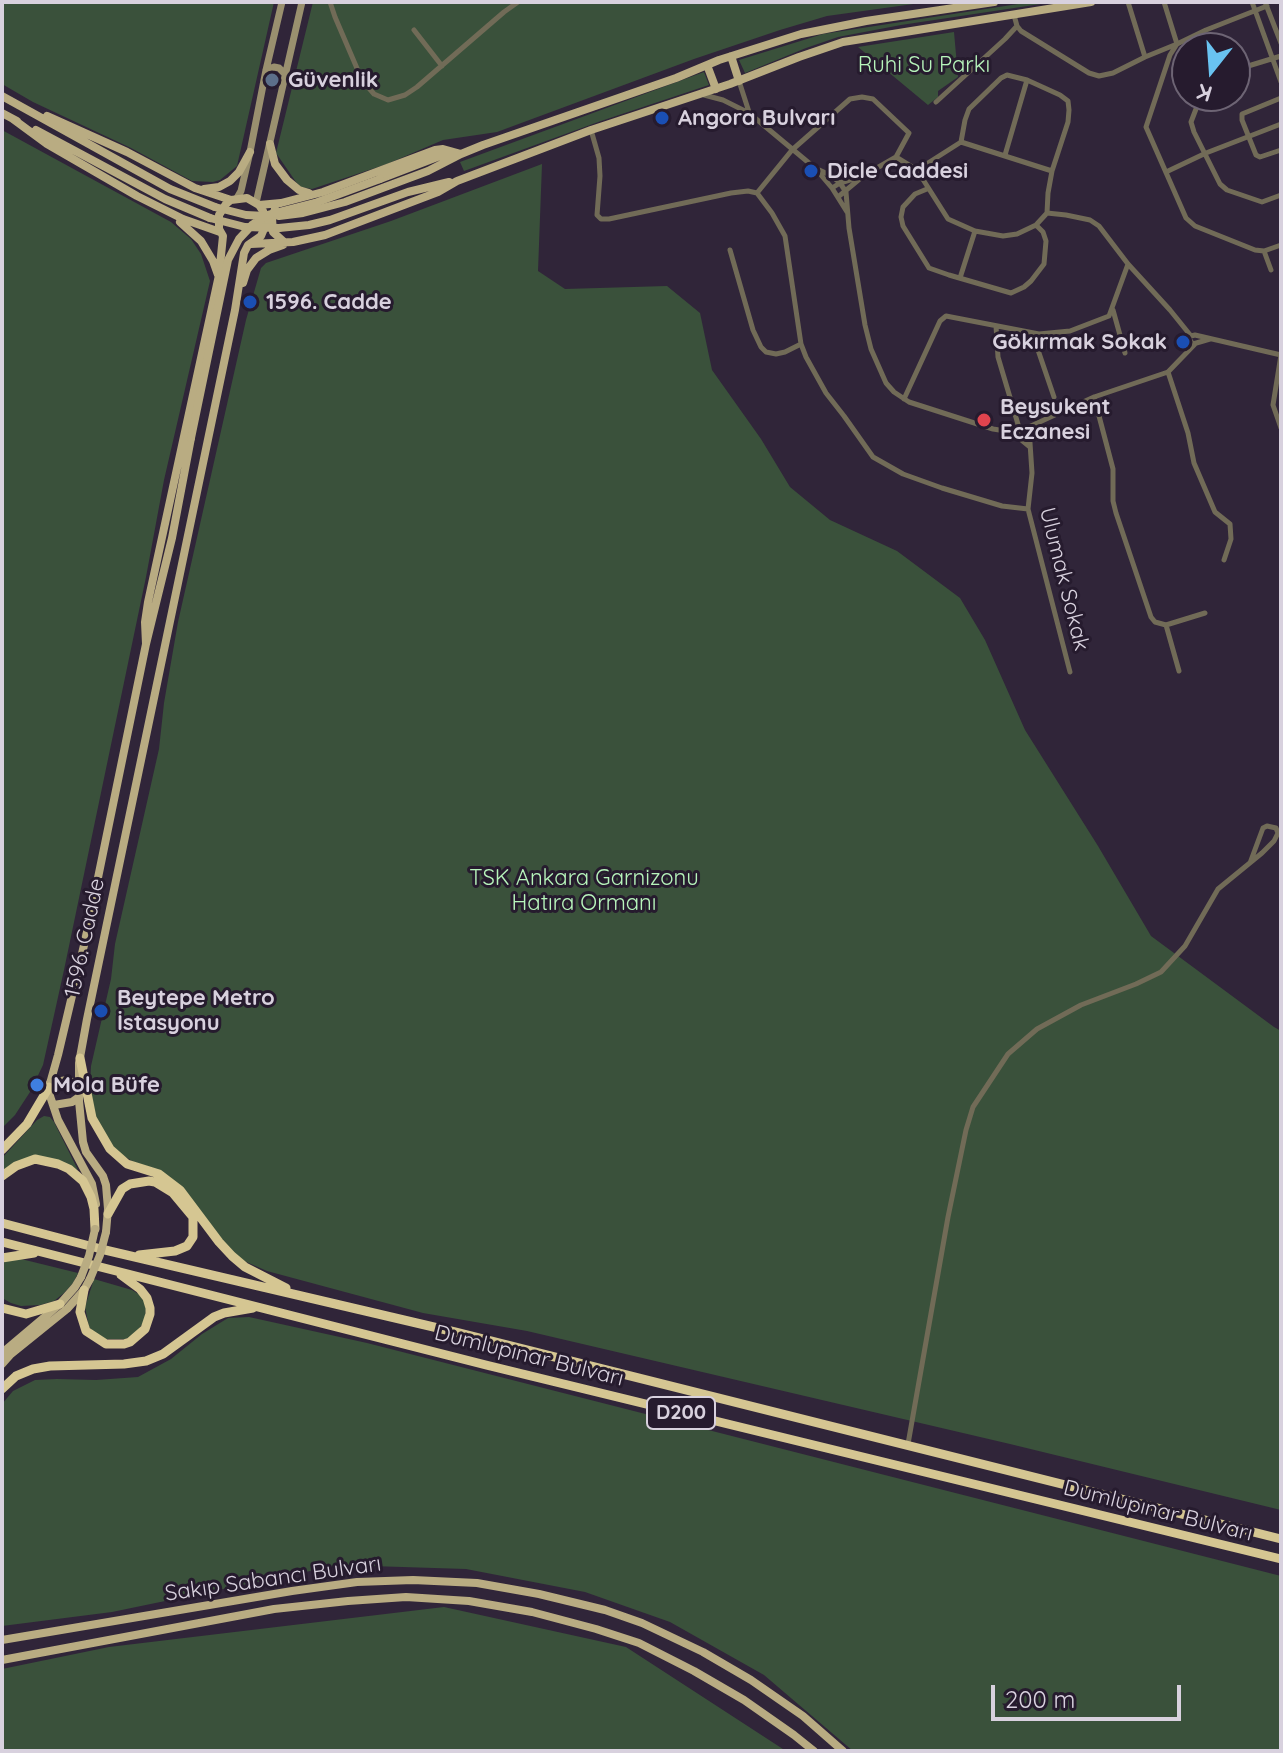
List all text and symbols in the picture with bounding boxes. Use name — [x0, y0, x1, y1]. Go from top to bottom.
north arrow — [1171, 32, 1251, 112]
park label: Ruhi Su Parkı — [858, 52, 990, 78]
place label: Güvenlik — [288, 67, 378, 93]
marker: Güvenlik — [263, 71, 281, 89]
text: K — [1194, 78, 1216, 109]
place label: Angora Bulvarı — [678, 105, 835, 131]
marker: Angora Bulvarı — [653, 109, 671, 127]
place label: Dicle Caddesi — [827, 158, 968, 184]
marker: Dicle Caddesi — [802, 162, 820, 180]
place label: 1596. Cadde — [266, 289, 392, 315]
marker: 1596. Cadde — [241, 293, 259, 311]
place label: Gökırmak Sokak — [992, 329, 1167, 355]
marker: Gökırmak Sokak — [1174, 333, 1192, 351]
place label: Beysukent Eczanesi — [1000, 394, 1111, 446]
marker: Beysukent Eczanesi — [975, 411, 993, 429]
street label: Ulumak Sokak — [1033, 505, 1095, 653]
park label: TSK Ankara Garnizonu Hatıra Ormanı — [469, 865, 699, 916]
street label: 1596. Cadde — [60, 876, 110, 1000]
place label: Beytepe Metro İstasyonu — [117, 985, 275, 1036]
marker: Beytepe Metro İstasyonu — [92, 1002, 110, 1020]
place label: Mola Büfe — [53, 1072, 160, 1098]
marker: Mola Büfe — [28, 1076, 46, 1094]
street label: Dumlupınar Bulvarı — [432, 1320, 626, 1392]
road number: D200 — [647, 1397, 715, 1429]
street label: Dumlupınar Bulvarı — [1061, 1475, 1255, 1547]
street label: Sakıp Sabancı Bulvarı — [163, 1551, 383, 1607]
scale bar — [995, 1669, 1185, 1719]
text: 200 m — [1005, 1684, 1075, 1714]

